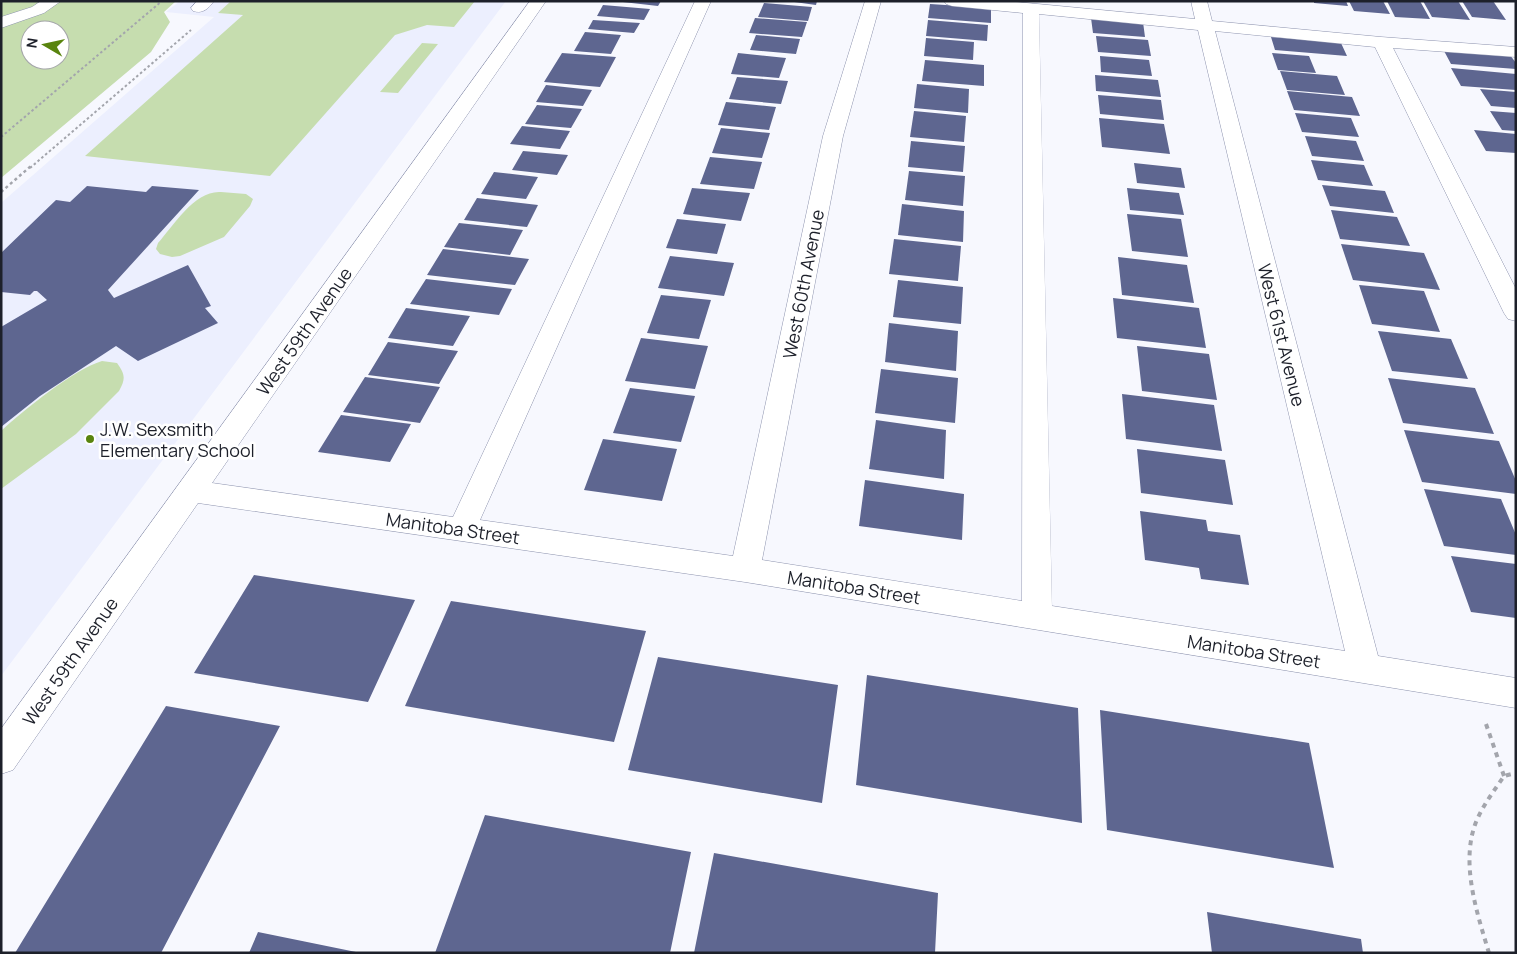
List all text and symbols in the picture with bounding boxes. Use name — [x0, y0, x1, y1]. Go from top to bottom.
north arrow — [20, 20, 70, 70]
text: N — [21, 36, 42, 49]
street label: West 60th Avenue — [777, 207, 829, 361]
street label: West 61st Avenue — [1253, 261, 1311, 409]
street label: West 59th Avenue — [251, 262, 357, 400]
place label: J.W. Sexsmith Elementary School — [100, 417, 255, 462]
marker: J.W. Sexsmith Elementary School — [84, 433, 96, 445]
street label: Manitoba Street — [385, 507, 521, 549]
street label: Manitoba Street — [786, 565, 922, 609]
street label: West 59th Avenue — [17, 592, 123, 730]
street label: Manitoba Street — [1186, 629, 1322, 673]

